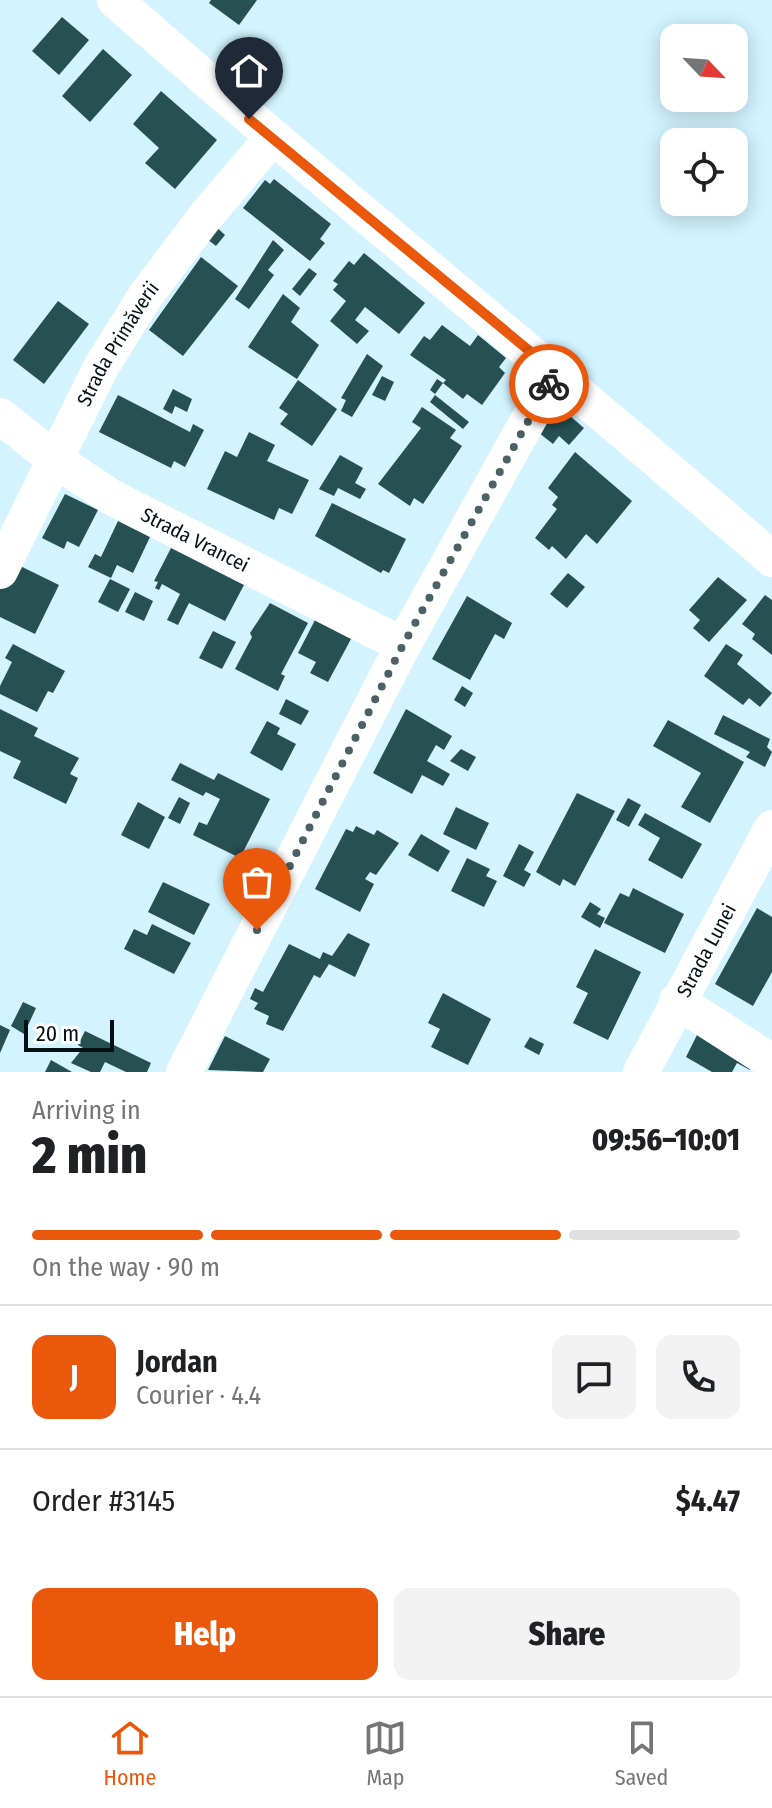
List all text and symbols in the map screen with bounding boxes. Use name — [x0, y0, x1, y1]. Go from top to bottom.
north arrow — [660, 24, 748, 112]
map controls — [660, 24, 748, 216]
pin — [215, 37, 283, 119]
icon: home — [227, 49, 271, 93]
button: locate — [660, 128, 748, 216]
street label: Strada Primăverii — [72, 277, 164, 410]
courier — [509, 344, 589, 424]
icon: bike — [527, 362, 571, 406]
street label: Strada Vrancei — [137, 502, 253, 577]
pin — [223, 848, 291, 930]
icon: bag — [235, 860, 279, 904]
street label: Strada Lunei — [671, 900, 741, 1001]
scale bar — [24, 1016, 114, 1052]
text: 20 m — [36, 1020, 79, 1047]
text: Arriving in — [32, 1095, 141, 1126]
text: 09:56–10:01 — [592, 1122, 740, 1158]
text: 2 min — [32, 1124, 147, 1187]
text: On the way · 90 m — [32, 1252, 220, 1283]
button: chat — [552, 1335, 636, 1419]
button: phone — [656, 1335, 740, 1419]
text: Jordan — [136, 1344, 218, 1380]
text: J — [70, 1359, 78, 1395]
text: Courier · 4.4 — [136, 1380, 261, 1411]
text: Order #3145 — [32, 1483, 175, 1519]
text: $4.47 — [676, 1483, 740, 1519]
button: Help — [32, 1588, 378, 1680]
button: Share — [394, 1588, 740, 1680]
tab: Home — [104, 1716, 156, 1791]
tab: Map — [363, 1716, 407, 1791]
tab: Saved — [615, 1716, 668, 1791]

